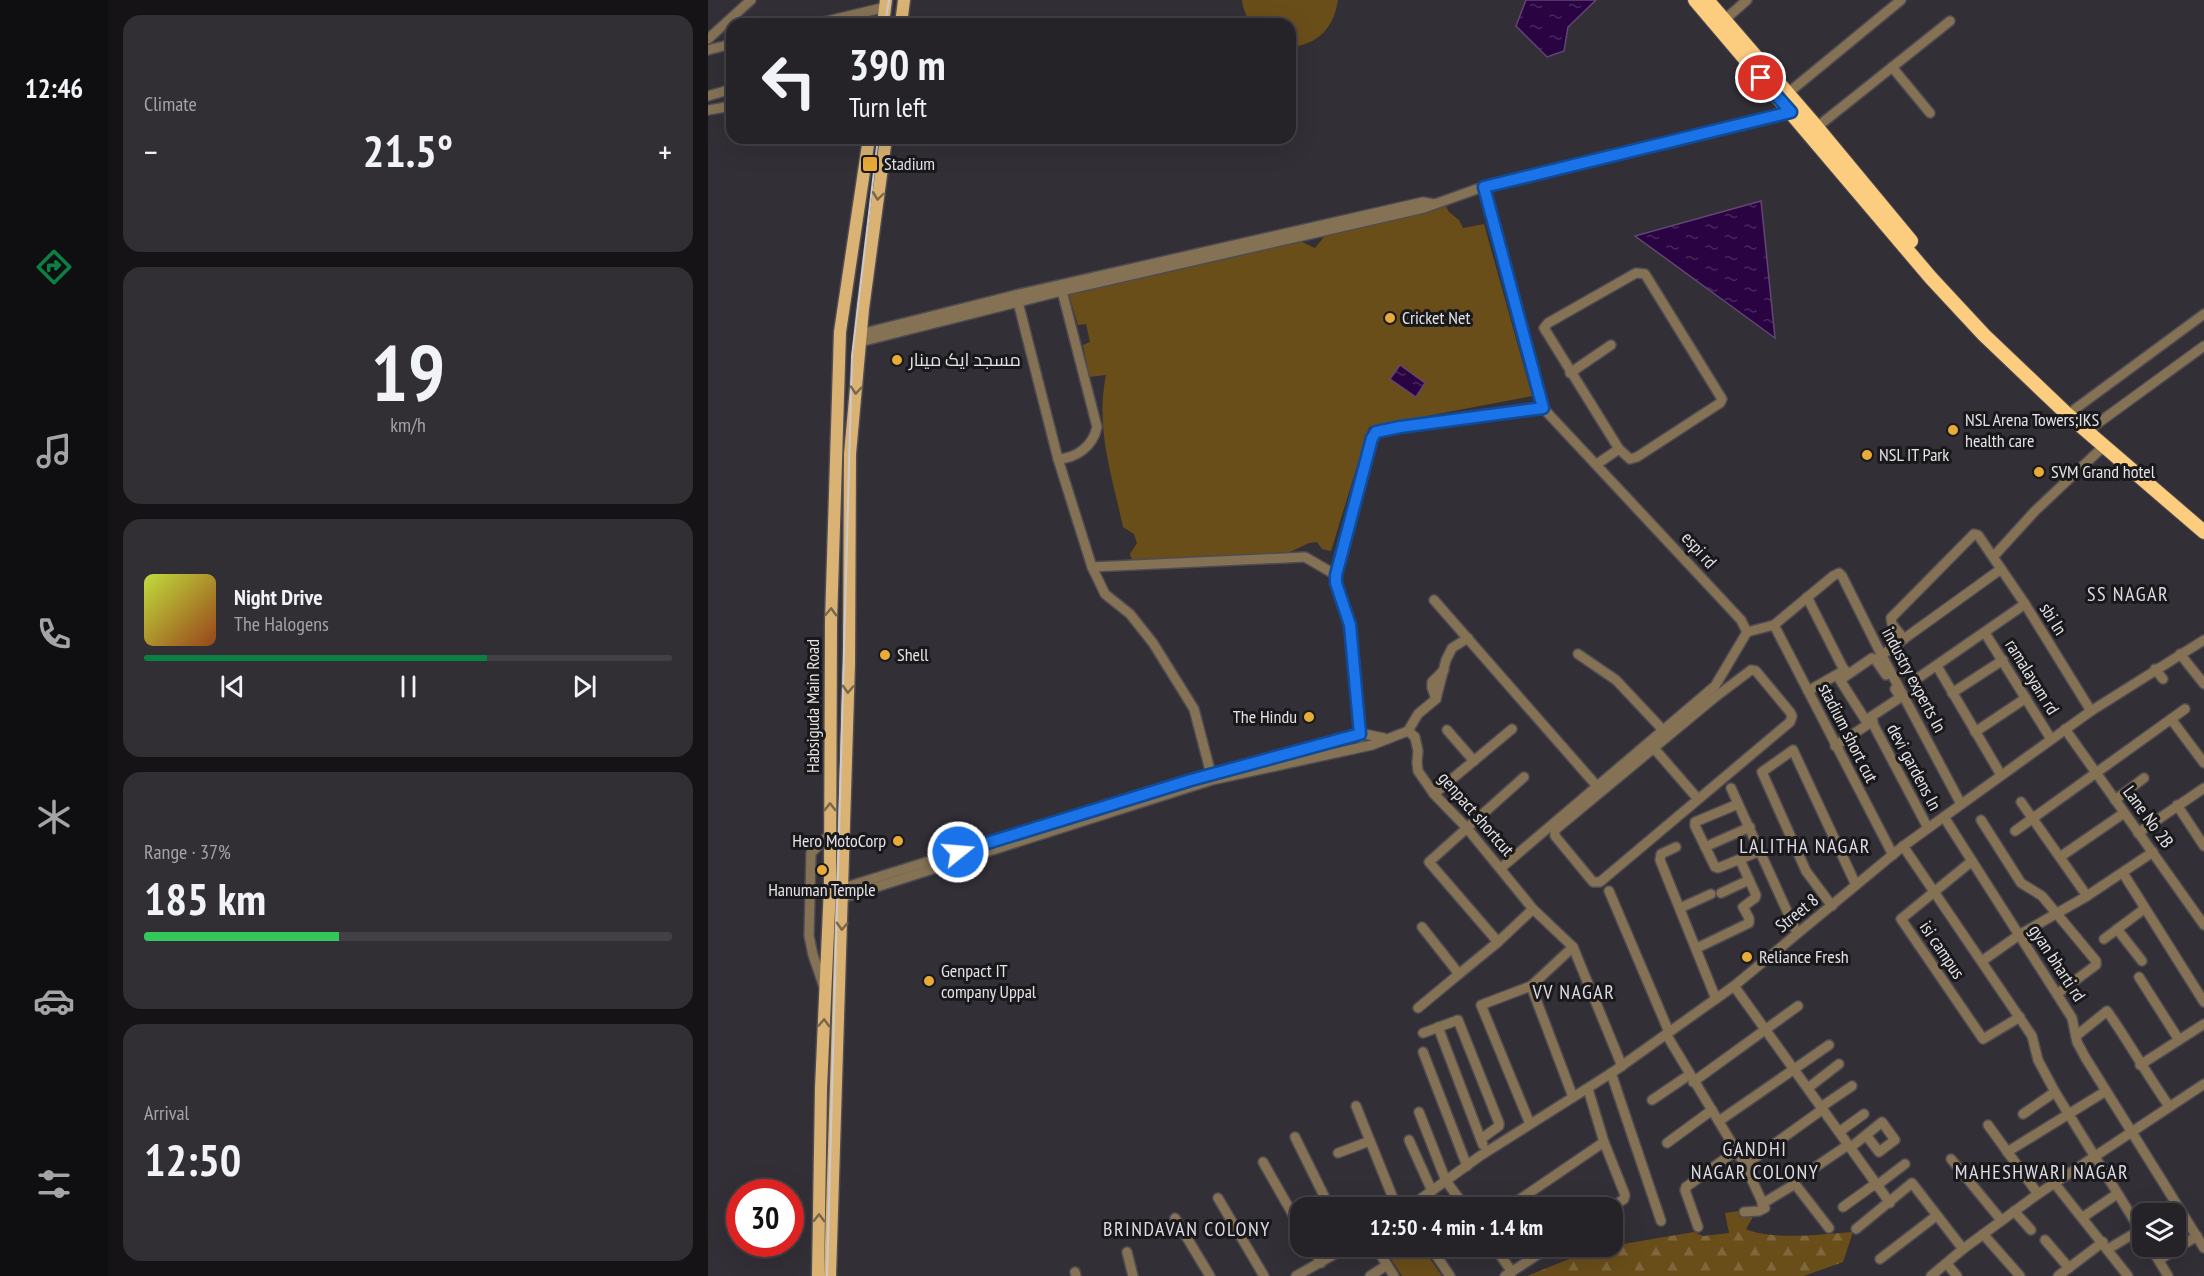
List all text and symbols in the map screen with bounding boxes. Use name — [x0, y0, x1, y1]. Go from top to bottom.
text: 390 m — [849, 37, 946, 92]
icon: left — [750, 42, 828, 120]
pin — [1735, 52, 1786, 103]
icon: arrive — [1744, 61, 1777, 94]
text: 12:46 — [25, 71, 83, 105]
text: Turn left — [849, 90, 927, 124]
text: Climate — [144, 91, 197, 117]
text: 21.5° — [363, 121, 453, 179]
text: − — [144, 130, 158, 173]
text: + — [658, 130, 672, 173]
place label: Stadium — [884, 152, 935, 175]
marker: Stadium — [861, 155, 879, 173]
one-way arrow — [872, 191, 884, 201]
icon: directions — [33, 246, 75, 288]
place label: Cricket Net — [1402, 306, 1470, 329]
marker: Cricket Net — [1383, 311, 1397, 325]
text: 19 — [371, 322, 445, 423]
place label: مسجد ایک مینار — [908, 348, 1021, 371]
marker: مسجد ایک مینار — [890, 353, 904, 367]
one-way arrow — [849, 385, 862, 394]
place label: NSL Arena Towers;IKS health care — [1965, 408, 2100, 452]
text: km/h — [390, 412, 426, 438]
marker: NSL Arena Towers;IKS health care — [1946, 423, 1960, 437]
icon: music — [33, 430, 75, 472]
place label: NSL IT Park — [1879, 443, 1949, 466]
marker: NSL IT Park — [1860, 448, 1874, 462]
place label: SVM Grand hotel — [2051, 460, 2156, 483]
marker: SVM Grand hotel — [2032, 465, 2046, 479]
street label: espi rd — [1677, 526, 1722, 573]
district label: SS NAGAR — [2087, 581, 2169, 607]
text: Night Drive — [234, 583, 323, 611]
street label: sbi ln — [2035, 598, 2072, 639]
one-way arrow — [825, 607, 838, 616]
text: The Halogens — [234, 611, 329, 637]
icon: phone — [33, 613, 75, 655]
street label: industry experts ln — [1877, 623, 1952, 736]
street label: ramalayam rd — [2000, 635, 2065, 719]
street label: Habsiguda Main Road — [801, 639, 824, 773]
place label: Shell — [897, 643, 929, 666]
marker: Shell — [878, 648, 892, 662]
icon: previous — [216, 670, 249, 703]
icon: pause — [392, 670, 425, 703]
icon: next — [568, 670, 601, 703]
street label: stadium short cut — [1814, 679, 1883, 786]
one-way arrow — [842, 685, 854, 694]
place label: The Hindu — [1233, 705, 1297, 728]
marker: The Hindu — [1302, 710, 1316, 724]
street label: devi gardens ln — [1882, 720, 1947, 814]
street label: genpact shortcut — [1433, 767, 1519, 861]
street label: Lane No 2B — [2118, 781, 2179, 852]
icon: climate — [33, 796, 75, 838]
one-way arrow — [824, 802, 836, 811]
position arrow — [926, 820, 990, 884]
place label: Hero MotoCorp — [792, 829, 886, 852]
district label: LALITHA NAGAR — [1739, 833, 1871, 859]
marker: Hero MotoCorp — [891, 834, 905, 848]
text: Range · 37% — [144, 839, 231, 865]
marker: Hanuman Temple — [815, 863, 829, 877]
text: 185 km — [144, 869, 266, 927]
place label: Hanuman Temple — [768, 878, 876, 901]
street label: Street 8 — [1770, 888, 1823, 937]
street label: isi campus — [1915, 916, 1970, 983]
street label: gyan bharti rd — [2024, 920, 2091, 1006]
one-way arrow — [835, 922, 848, 931]
place label: Reliance Fresh — [1759, 945, 1849, 968]
marker: Reliance Fresh — [1740, 950, 1754, 964]
place label: Genpact IT company Uppal — [941, 959, 1037, 1003]
marker: Genpact IT company Uppal — [922, 974, 936, 988]
district label: VV NAGAR — [1532, 979, 1615, 1005]
icon: car — [33, 980, 75, 1022]
one-way arrow — [818, 1018, 830, 1027]
text: Arrival — [144, 1100, 189, 1126]
text: 12:50 — [144, 1130, 241, 1188]
district label: GANDHI NAGAR COLONY — [1691, 1136, 1819, 1185]
district label: MAHESHWARI NAGAR — [1955, 1159, 2129, 1185]
icon: filters — [33, 1163, 75, 1205]
speed limit sign: 30 — [726, 1179, 804, 1257]
map controls — [2132, 1203, 2186, 1257]
button: layers — [2132, 1203, 2186, 1257]
one-way arrow — [813, 1213, 825, 1222]
text: 12:50 · 4 min · 1.4 km — [1370, 1213, 1543, 1241]
district label: BRINDAVAN COLONY — [1103, 1216, 1271, 1242]

